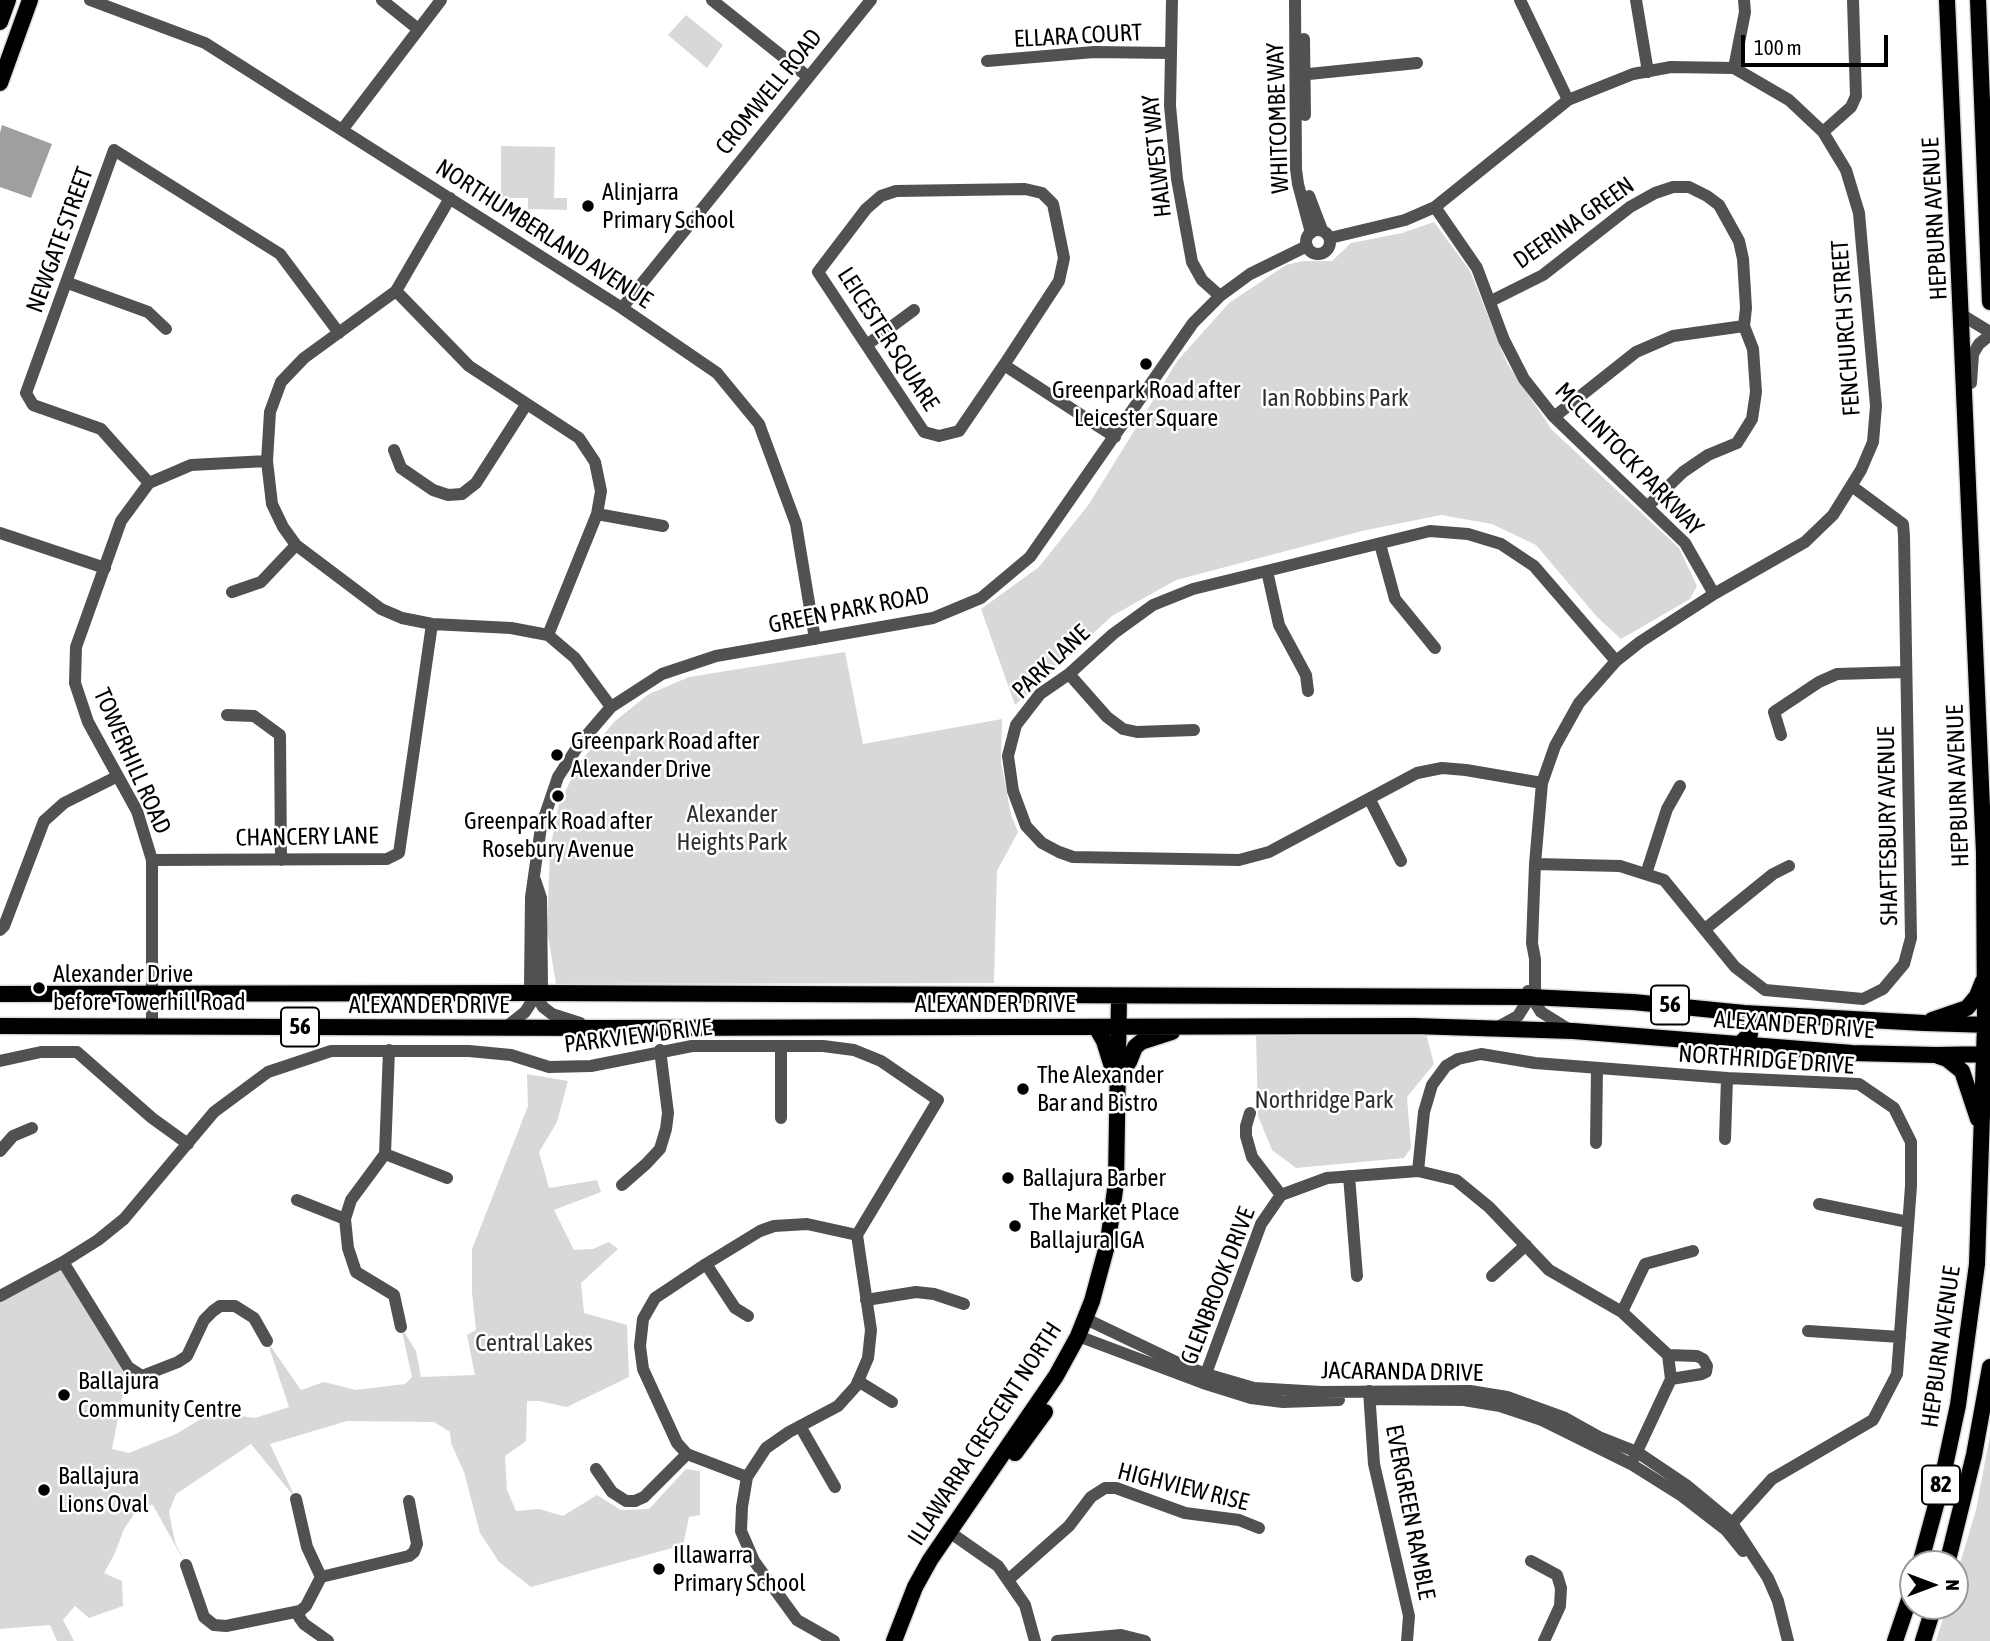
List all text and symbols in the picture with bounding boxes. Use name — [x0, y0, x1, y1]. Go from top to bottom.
street label: ELLARA COURT — [1013, 18, 1143, 54]
scale bar — [1745, 21, 1892, 65]
street label: CROMWELL ROAD — [710, 23, 828, 161]
text: 100 m — [1754, 35, 1802, 59]
street label: WHITCOMBE WAY — [1261, 42, 1295, 194]
street label: HALWEST WAY — [1136, 93, 1178, 219]
street label: HEPBURN AVENUE — [1916, 137, 1954, 301]
street label: NORTHUMBERLAND AVENUE — [430, 153, 658, 315]
street label: NEWGATE STREET — [20, 163, 100, 317]
street label: DEERINA GREEN — [1508, 171, 1640, 275]
place label: Alinjarra Primary School — [602, 178, 735, 234]
marker: Alinjarra Primary School — [580, 198, 596, 214]
street label: FENCHURCH STREET — [1825, 239, 1867, 417]
street label: LEICESTER SQUARE — [831, 262, 945, 416]
marker: Greenpark Road after Leicester Square — [1138, 356, 1154, 372]
place label: Greenpark Road after Leicester Square — [1052, 376, 1240, 432]
street label: MCCLINTOCK PARKWAY — [1549, 377, 1709, 541]
park label: Ian Robbins Park — [1261, 384, 1409, 412]
street label: GREEN PARK ROAD — [766, 580, 932, 640]
street label: PARK LANE — [1006, 619, 1096, 705]
street label: TOWERHILL ROAD — [87, 684, 177, 838]
street label: HEPBURN AVENUE — [1941, 704, 1975, 868]
street label: SHAFTESBURY AVENUE — [1872, 726, 1904, 926]
place label: Greenpark Road after Alexander Drive — [571, 727, 759, 783]
marker: Greenpark Road after Alexander Drive — [549, 747, 565, 763]
marker: Greenpark Road after Rosebury Avenue — [550, 788, 566, 804]
park label: Alexander Heights Park — [676, 800, 788, 856]
place label: Greenpark Road after Rosebury Avenue — [464, 807, 652, 863]
street label: CHANCERY LANE — [235, 821, 379, 853]
place label: Alexander Drive before Towerhill Road — [53, 960, 246, 1016]
marker: Alexander Drive before Towerhill Road — [31, 980, 47, 996]
road number: 56 — [1651, 986, 1689, 1024]
street label: ALEXANDER DRIVE — [915, 990, 1075, 1018]
street label: ALEXANDER DRIVE — [349, 991, 509, 1019]
street label: ALEXANDER DRIVE — [1713, 1005, 1875, 1045]
road number: 56 — [281, 1008, 319, 1046]
street label: PARKVIEW DRIVE — [562, 1013, 714, 1059]
street label: NORTHRIDGE DRIVE — [1677, 1039, 1855, 1081]
place label: The Alexander Bar and Bistro — [1037, 1061, 1163, 1117]
marker: The Alexander Bar and Bistro — [1015, 1081, 1031, 1097]
park label: Northridge Park — [1255, 1086, 1393, 1114]
place label: Ballajura Barber — [1022, 1164, 1166, 1192]
marker: Ballajura Barber — [1000, 1170, 1016, 1186]
place label: The Market Place Ballajura IGA — [1029, 1198, 1179, 1254]
street label: GLENBROOK DRIVE — [1175, 1203, 1261, 1369]
marker: The Market Place Ballajura IGA — [1007, 1218, 1023, 1234]
street label: HEPBURN AVENUE — [1915, 1264, 1967, 1430]
street label: ILLAWARRA CRESCENT NORTH — [902, 1317, 1068, 1551]
park label: Central Lakes — [475, 1329, 593, 1357]
street label: JACARANDA DRIVE — [1321, 1356, 1483, 1388]
place label: Ballajura Community Centre — [78, 1367, 242, 1423]
marker: Ballajura Community Centre — [56, 1387, 72, 1403]
street label: EVERGREEN RAMBLE — [1379, 1422, 1441, 1602]
street label: HIGHVIEW RISE — [1115, 1457, 1251, 1517]
place label: Ballajura Lions Oval — [58, 1462, 149, 1518]
road number: 82 — [1922, 1466, 1960, 1504]
marker: Ballajura Lions Oval — [36, 1482, 52, 1498]
place label: Illawarra Primary School — [673, 1541, 806, 1597]
north arrow — [1899, 1550, 1969, 1620]
marker: Illawarra Primary School — [651, 1561, 667, 1577]
text: N — [1942, 1579, 1964, 1591]

